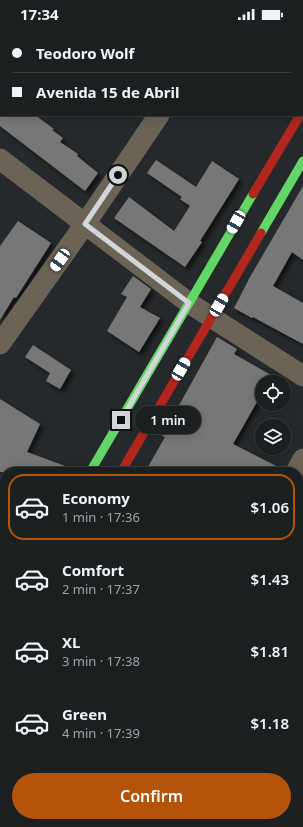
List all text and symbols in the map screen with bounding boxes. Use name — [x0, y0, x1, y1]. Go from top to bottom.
text: 17:34 — [20, 4, 59, 24]
text: Teodoro Wolf — [36, 43, 134, 63]
text: Avenida 15 de Abril — [36, 82, 179, 102]
route start — [109, 166, 127, 184]
car — [225, 209, 247, 235]
car — [48, 247, 72, 273]
car — [208, 292, 230, 318]
car — [170, 356, 192, 382]
map controls — [255, 375, 291, 455]
button: locate — [255, 375, 291, 411]
callout: 1 min — [135, 406, 201, 434]
route end — [112, 411, 130, 429]
text: 1 min — [150, 411, 186, 429]
button: layers — [255, 419, 291, 455]
text: Economy — [62, 488, 130, 508]
icon: car — [14, 489, 50, 525]
text: $1.06 — [251, 497, 289, 517]
text: 1 min · 17:36 — [62, 508, 140, 526]
text: Comfort — [62, 560, 124, 580]
icon: car — [14, 561, 50, 597]
text: $1.43 — [251, 569, 289, 589]
text: 2 min · 17:37 — [62, 580, 140, 598]
text: XL — [62, 632, 80, 652]
icon: car — [14, 633, 50, 669]
text: $1.81 — [251, 641, 289, 661]
text: 3 min · 17:38 — [62, 652, 140, 670]
text: Green — [62, 704, 107, 724]
icon: car — [14, 705, 50, 741]
text: $1.18 — [251, 713, 289, 733]
text: 4 min · 17:39 — [62, 724, 140, 742]
button: Confirm — [12, 773, 291, 819]

